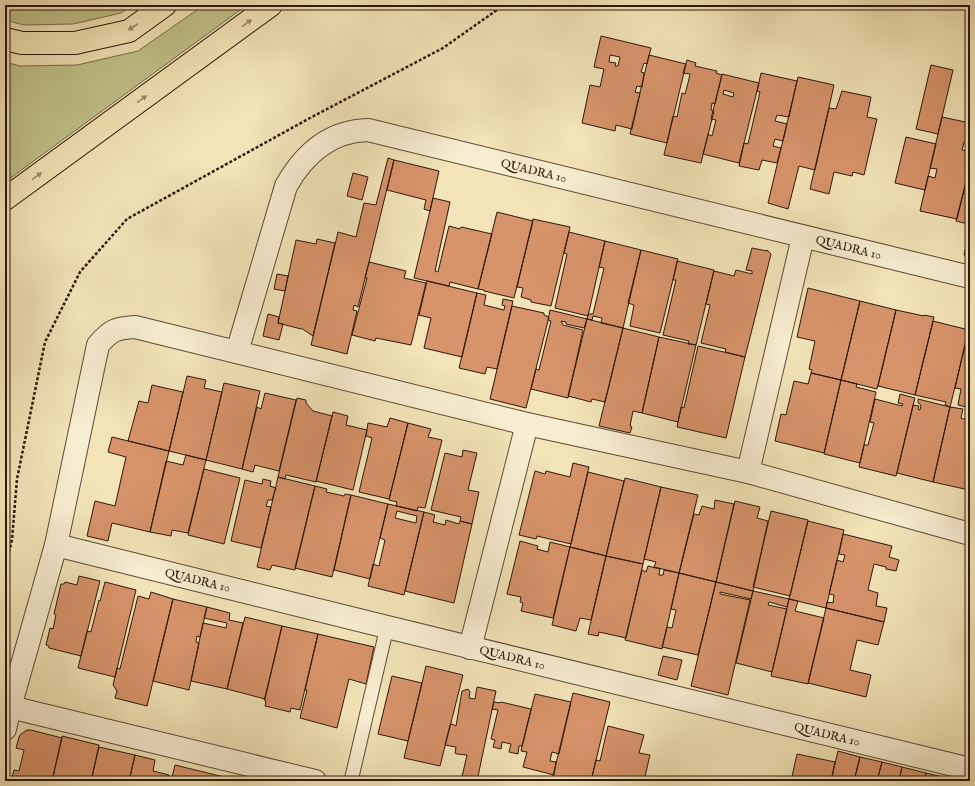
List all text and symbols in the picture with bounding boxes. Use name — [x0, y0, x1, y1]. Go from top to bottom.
one-way arrow — [241, 18, 252, 27]
one-way arrow — [128, 23, 138, 31]
one-way arrow — [136, 95, 147, 103]
street label: QUADRA 10 — [499, 156, 568, 186]
one-way arrow — [31, 172, 42, 180]
street label: QUADRA 10 — [814, 233, 883, 263]
street label: QUADRA 10 — [163, 565, 232, 596]
street label: QUADRA 10 — [478, 643, 547, 673]
street label: QUADRA 10 — [793, 719, 861, 750]

